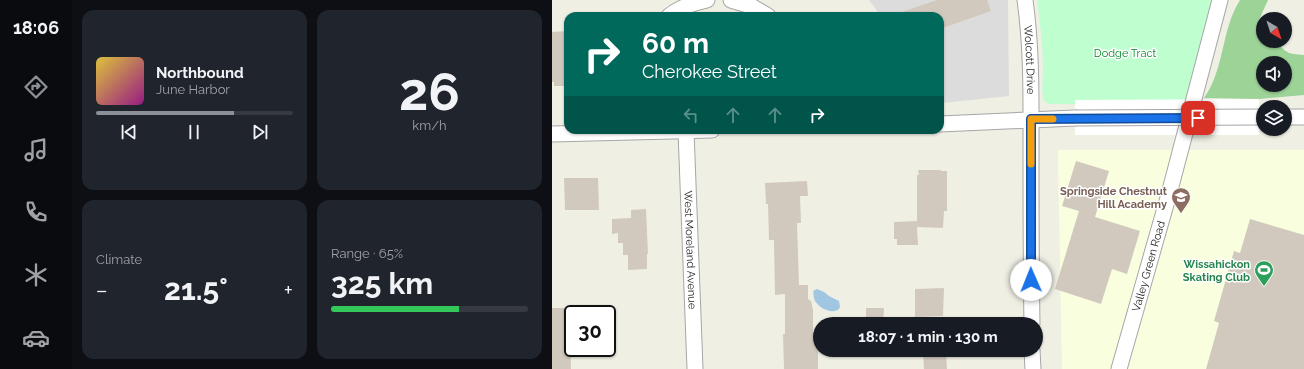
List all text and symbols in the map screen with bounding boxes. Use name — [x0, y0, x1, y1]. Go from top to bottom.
north arrow — [1256, 12, 1292, 48]
map controls — [1256, 12, 1292, 136]
text: 18:06 — [13, 17, 59, 38]
street label: Wolcott Drive — [1021, 25, 1037, 95]
text: 60 m — [642, 27, 709, 60]
icon: right — [576, 28, 628, 80]
park label: Dodge Tract — [1094, 47, 1156, 60]
button: sound — [1256, 56, 1292, 92]
text: 26 — [399, 61, 460, 122]
text: Cherokee Street — [642, 61, 777, 82]
text: Northbound — [156, 64, 244, 82]
icon: directions — [22, 73, 50, 101]
text: June Harbor — [156, 82, 230, 97]
button: layers — [1256, 100, 1292, 136]
pin — [1181, 101, 1215, 135]
icon: left — [680, 104, 702, 126]
icon: ahead — [722, 104, 744, 126]
icon: ahead — [764, 104, 786, 126]
icon: right — [806, 104, 828, 126]
icon: arrive — [1187, 107, 1209, 129]
text: km/h — [412, 118, 447, 133]
icon: previous — [118, 121, 140, 143]
icon: pause — [183, 121, 205, 143]
icon: next — [249, 121, 271, 143]
icon: music — [22, 136, 50, 164]
place label: Springside Chestnut Hill Academy — [1060, 185, 1168, 211]
school or university icon: Springside Chestnut Hill Academy — [1170, 186, 1192, 214]
street label: West Moreland Avenue — [682, 190, 699, 310]
icon: phone — [22, 198, 50, 226]
street label: Valley Green Road — [1129, 219, 1168, 313]
text: Range · 65% — [331, 246, 403, 261]
text: Climate — [96, 252, 142, 267]
place label: Wissahickon Skating Club — [1183, 258, 1250, 284]
position arrow — [1010, 259, 1052, 301]
sports icon: Wissahickon Skating Club — [1253, 259, 1275, 287]
icon: climate — [22, 261, 50, 289]
text: 325 km — [331, 266, 433, 301]
text: 21.5° — [164, 272, 228, 307]
text: − — [96, 277, 108, 303]
text: + — [284, 277, 293, 303]
speed limit sign: 30 — [564, 305, 616, 357]
icon: car — [22, 324, 50, 352]
text: 18:07 · 1 min · 130 m — [858, 328, 998, 346]

